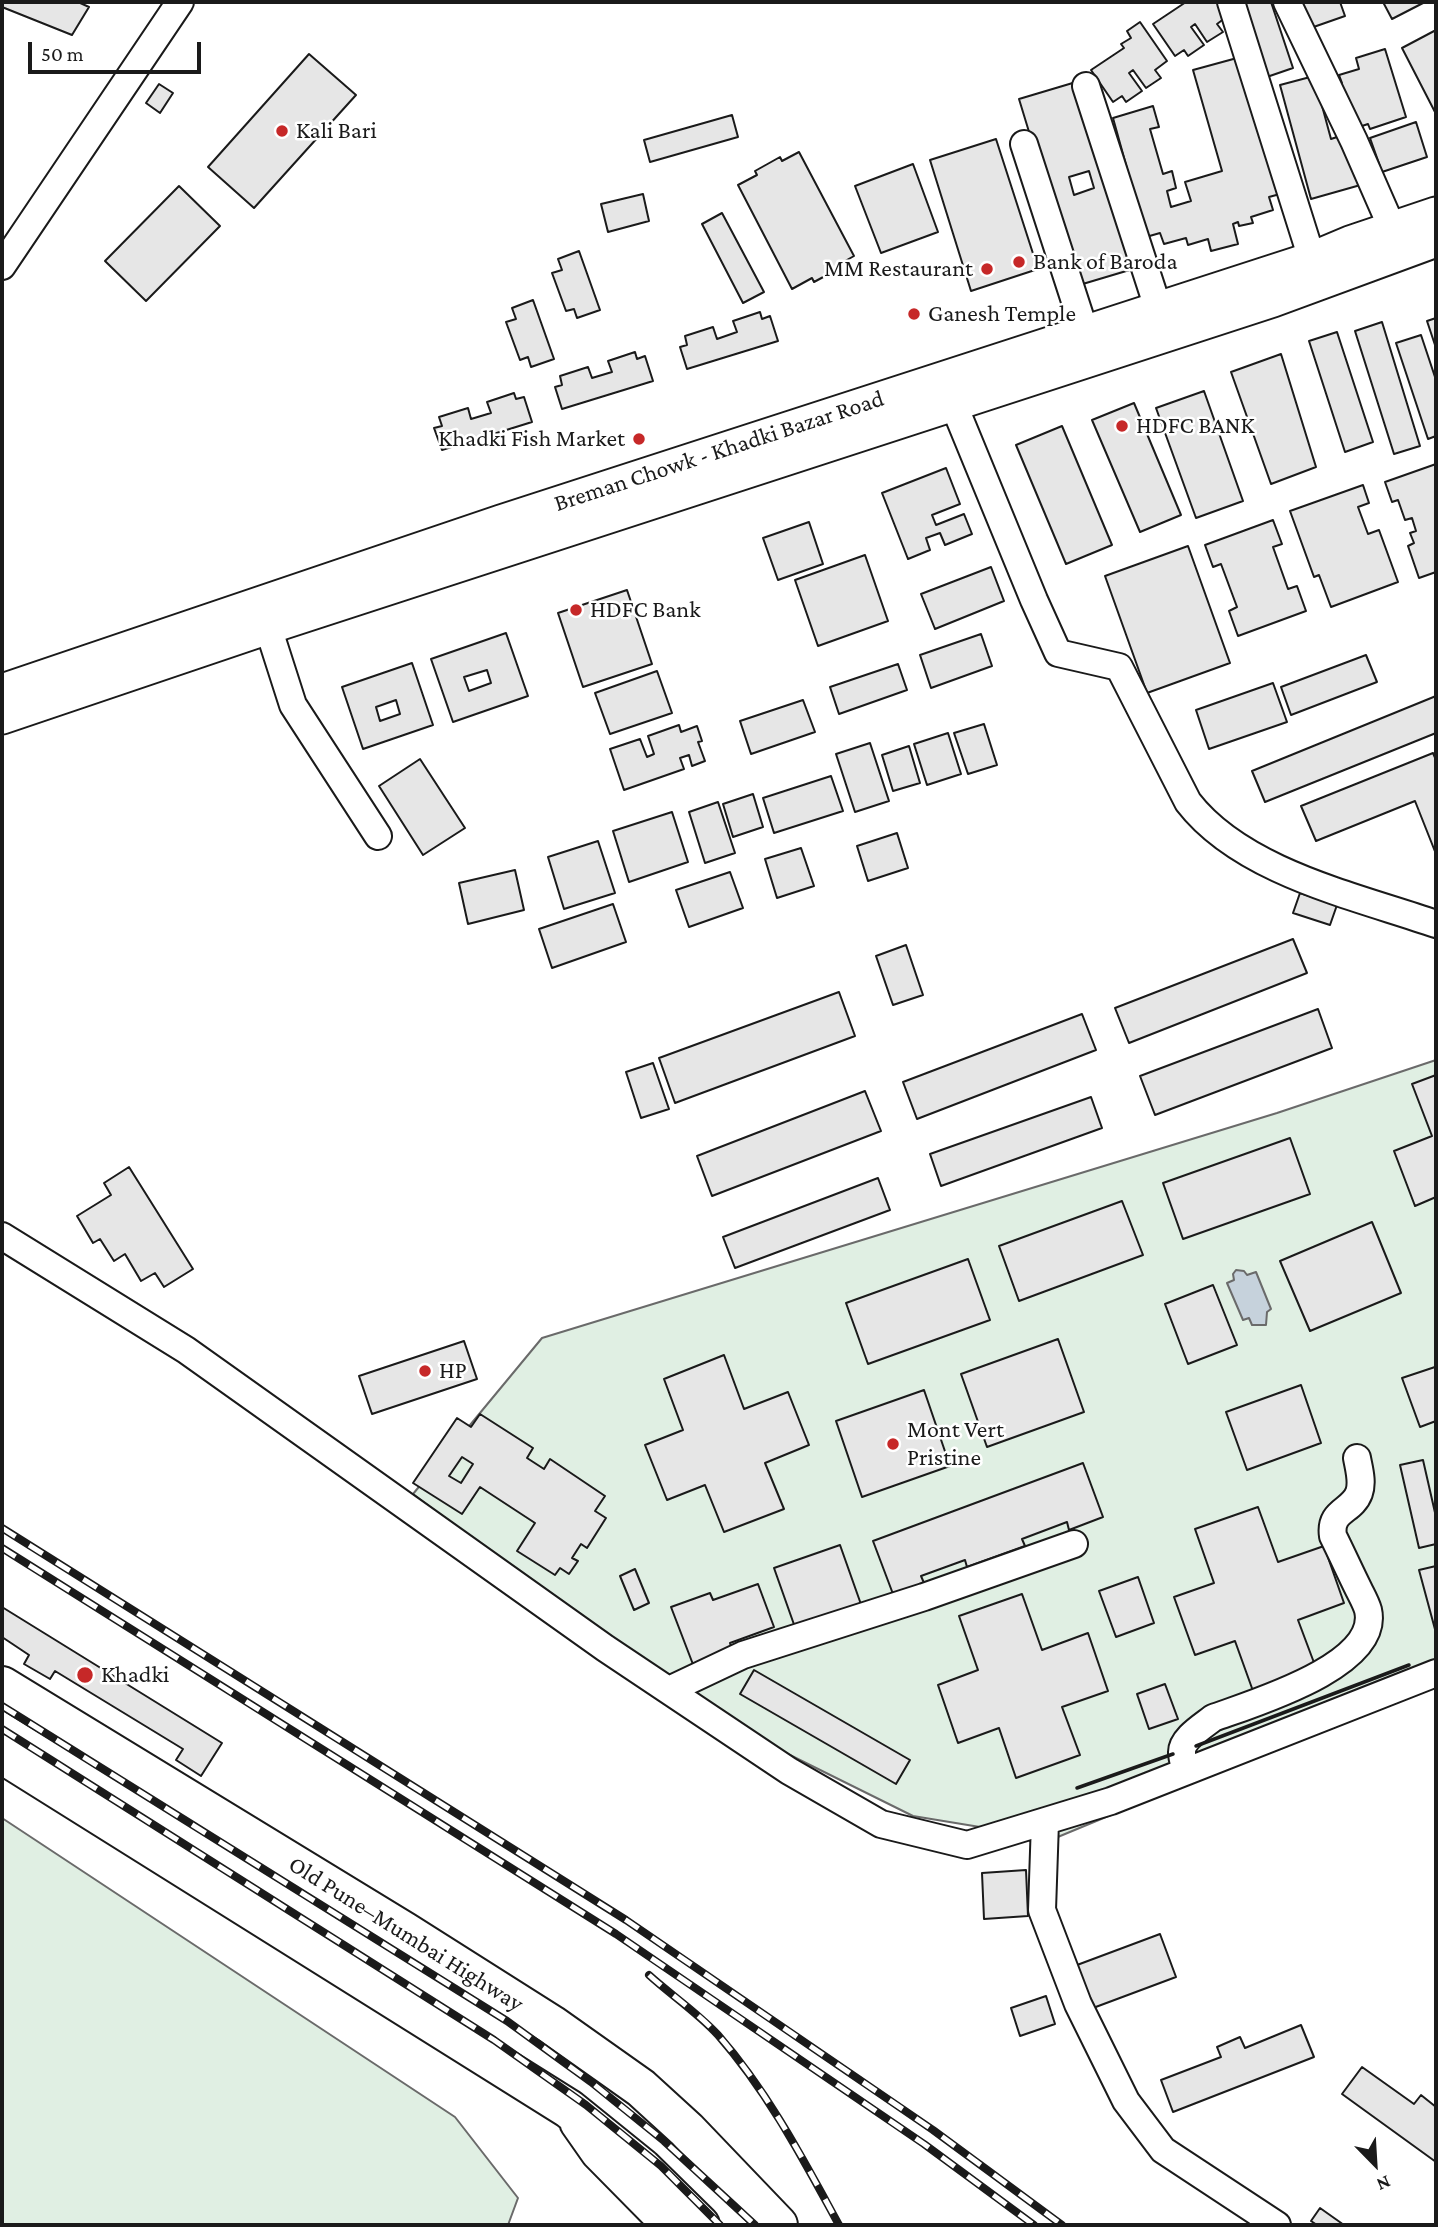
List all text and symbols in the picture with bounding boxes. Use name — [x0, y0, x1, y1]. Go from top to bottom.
scale bar — [32, 28, 205, 72]
text: 50 m — [41, 42, 84, 66]
place label: Kali Bari — [296, 117, 377, 145]
marker: Kali Bari — [274, 123, 290, 139]
place label: Bank of Baroda — [1033, 248, 1177, 276]
marker: Bank of Baroda — [1011, 254, 1027, 270]
place label: MM Restaurant — [824, 255, 973, 283]
marker: MM Restaurant — [979, 261, 995, 277]
place label: Ganesh Temple — [928, 300, 1076, 328]
marker: Ganesh Temple — [906, 306, 922, 322]
street label: Breman Chowk - Khadki Bazar Road — [550, 384, 888, 518]
place label: HDFC BANK — [1136, 412, 1254, 440]
marker: HDFC BANK — [1114, 418, 1130, 434]
place label: Khadki Fish Market — [438, 425, 625, 453]
marker: Khadki Fish Market — [631, 431, 647, 447]
place label: HDFC Bank — [590, 596, 701, 624]
marker: HDFC Bank — [568, 602, 584, 618]
place label: HP — [439, 1357, 467, 1385]
marker: HP — [417, 1363, 433, 1379]
place label: Mont Vert Pristine — [907, 1416, 1004, 1472]
marker: Mont Vert Pristine — [885, 1436, 901, 1452]
place label: Khadki — [101, 1661, 169, 1689]
marker: Khadki — [75, 1665, 95, 1685]
street label: Old Pune–Mumbai Highway — [283, 1850, 529, 2018]
north arrow — [1340, 2129, 1410, 2199]
text: N — [1374, 2171, 1394, 2196]

